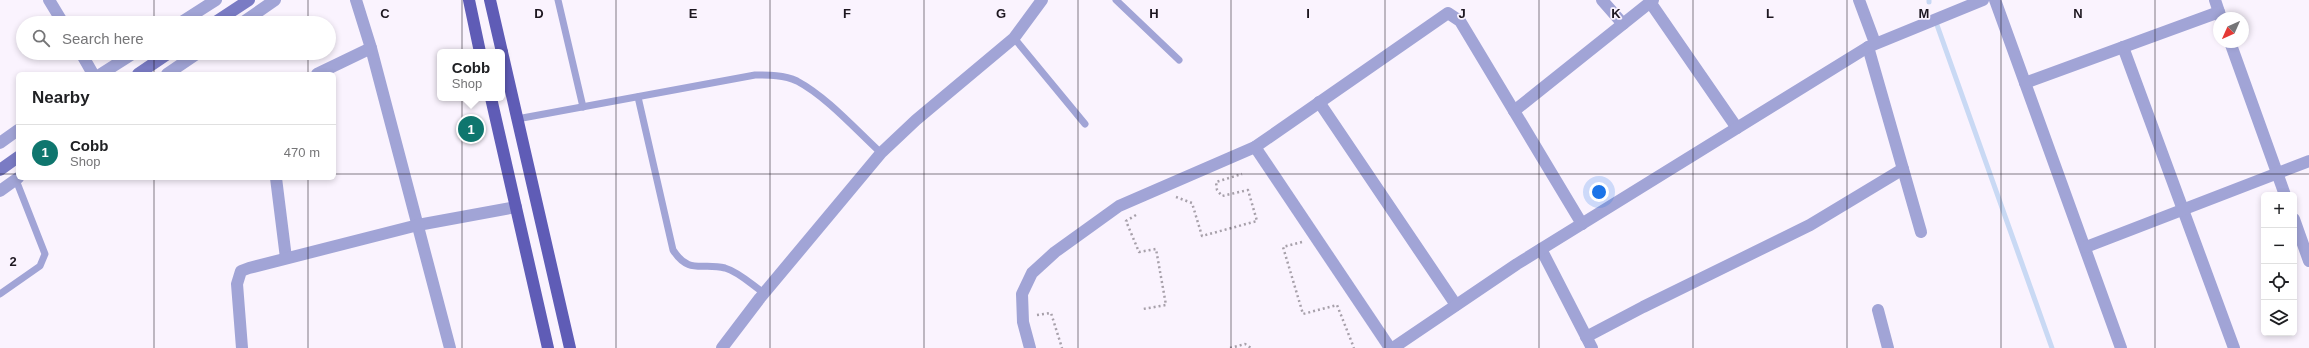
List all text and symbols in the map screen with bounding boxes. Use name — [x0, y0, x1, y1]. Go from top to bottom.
text: C — [380, 6, 390, 21]
text: D — [534, 6, 544, 21]
text: E — [689, 6, 698, 21]
text: F — [843, 6, 851, 21]
text: G — [996, 6, 1006, 21]
text: H — [1149, 6, 1159, 21]
text: I — [1306, 6, 1310, 21]
text: J — [1458, 6, 1466, 21]
text: K — [1611, 6, 1621, 21]
text: L — [1766, 6, 1774, 21]
text: M — [1919, 6, 1929, 21]
text: N — [2073, 6, 2083, 21]
north arrow — [2213, 12, 2249, 48]
search box — [16, 16, 336, 60]
icon: search — [30, 27, 52, 49]
text: Search here — [62, 30, 144, 47]
popup — [437, 49, 505, 101]
text: Cobb — [452, 59, 490, 76]
text: Shop — [452, 76, 482, 91]
text: Nearby — [32, 88, 90, 107]
pin: 1 — [458, 114, 484, 144]
text: Cobb — [70, 137, 108, 154]
text: 1 — [41, 145, 49, 160]
text: 470 m — [284, 145, 320, 160]
text: Shop — [70, 154, 100, 169]
your location — [1589, 182, 1609, 202]
map controls — [2261, 192, 2297, 336]
button: + — [2261, 192, 2297, 228]
button: − — [2261, 228, 2297, 264]
text: 2 — [9, 254, 17, 269]
button: locate — [2261, 264, 2297, 300]
button: layers — [2261, 300, 2297, 336]

